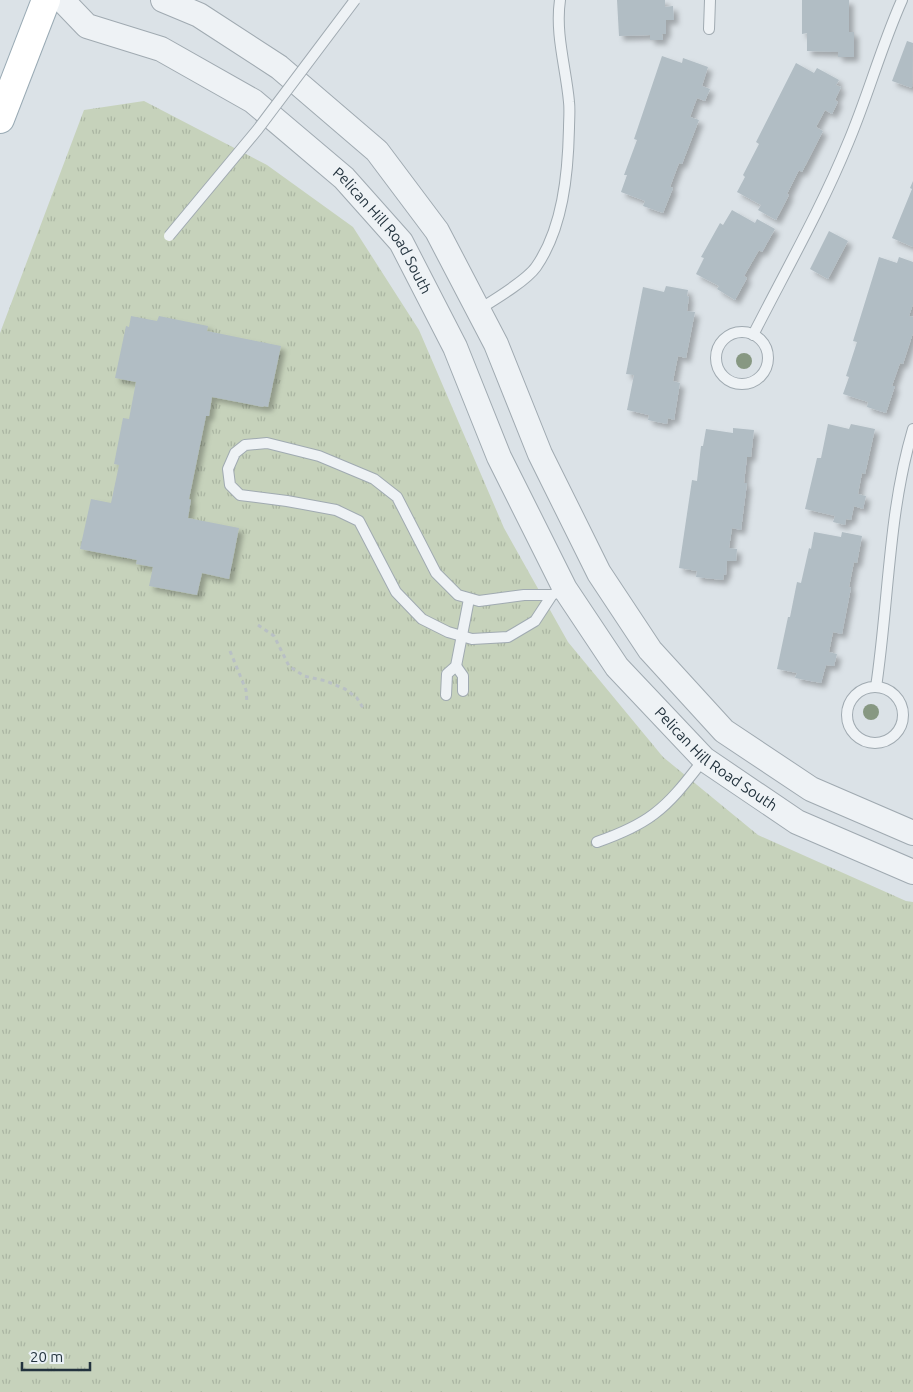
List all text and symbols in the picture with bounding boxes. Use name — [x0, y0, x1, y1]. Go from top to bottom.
street label: Pelican Hill Road South — [330, 164, 435, 296]
street label: Pelican Hill Road South — [652, 704, 781, 814]
scale bar — [22, 1340, 90, 1372]
text: 20 m — [30, 1348, 63, 1365]

